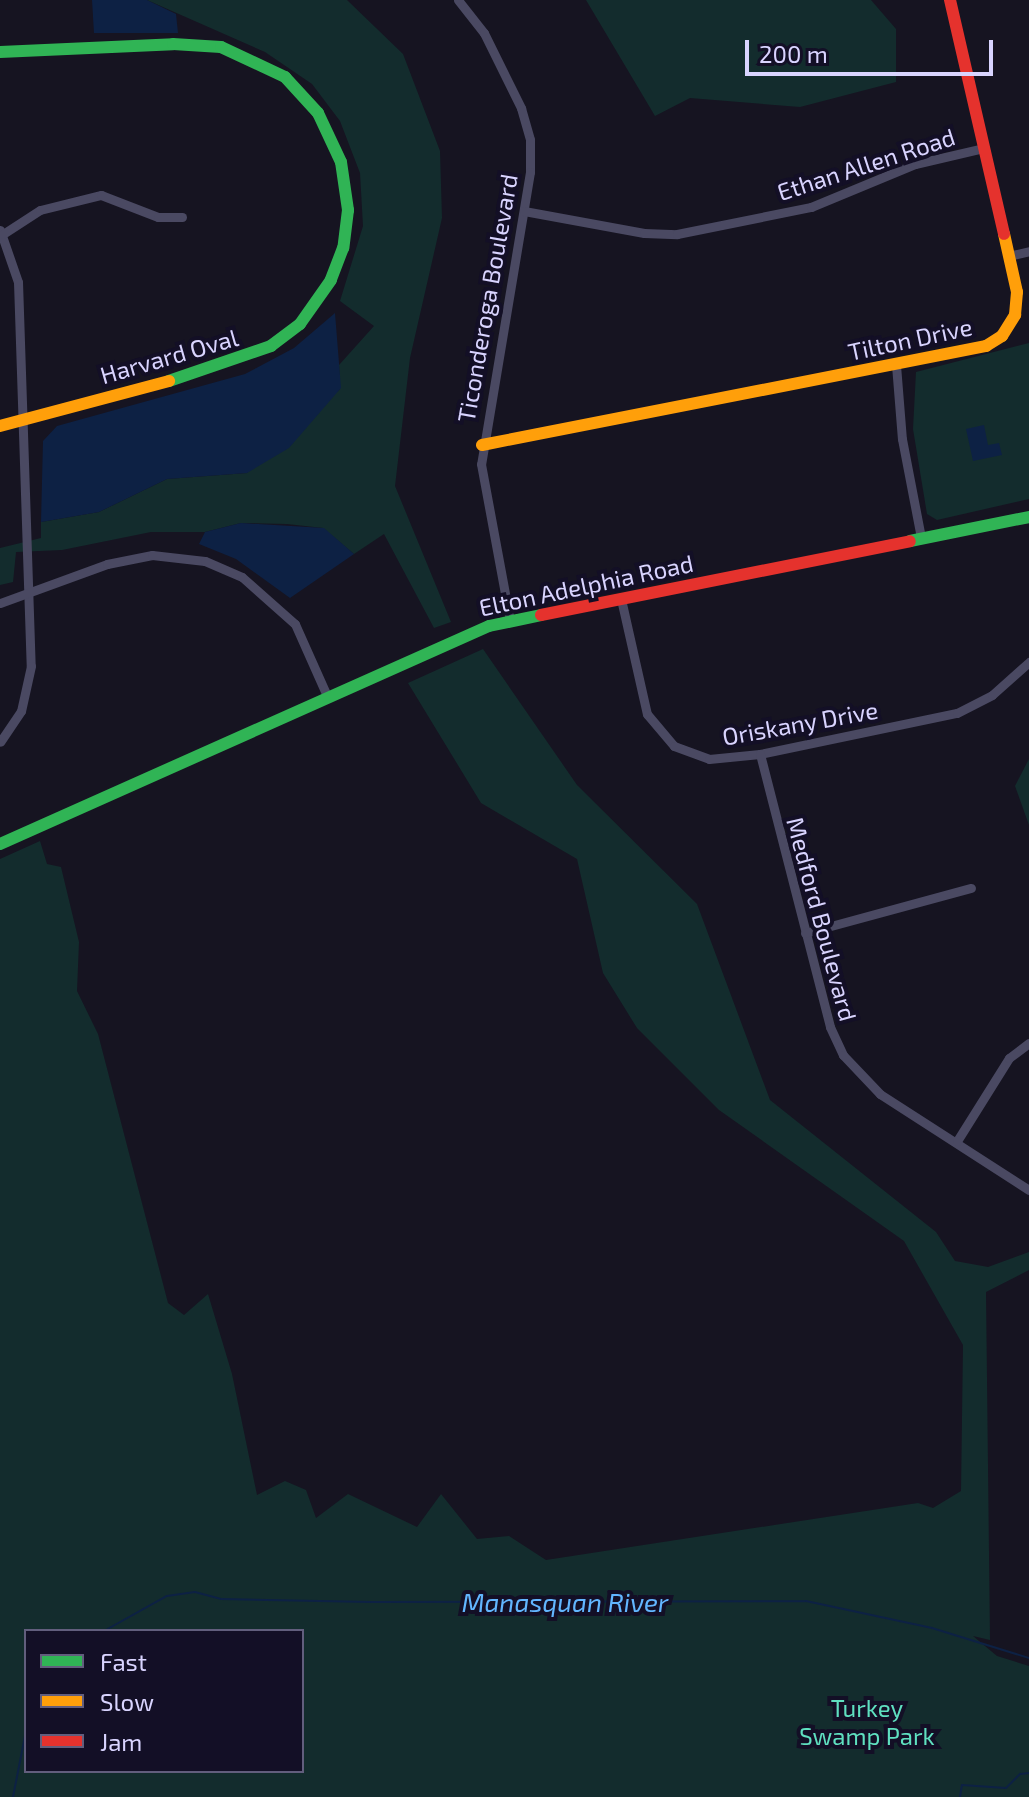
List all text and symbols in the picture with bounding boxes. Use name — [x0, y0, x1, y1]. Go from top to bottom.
scale bar — [749, 24, 997, 74]
text: 200 m — [759, 39, 828, 68]
street label: Ethan Allen Road — [773, 122, 959, 206]
street label: Ticonderoga Boulevard — [451, 172, 523, 424]
street label: Tilton Drive — [845, 312, 975, 366]
street label: Harvard Oval — [97, 323, 241, 389]
street label: Elton Adelphia Road — [476, 548, 696, 622]
street label: Oriskany Drive — [720, 695, 880, 751]
street label: Medford Boulevard — [781, 814, 863, 1024]
water label: Manasquan River — [462, 1586, 668, 1618]
legend — [24, 1629, 304, 1773]
text: Fast — [100, 1647, 147, 1676]
text: Slow — [100, 1687, 154, 1716]
park label: Turkey Swamp Park — [799, 1694, 935, 1750]
text: Jam — [100, 1727, 142, 1756]

